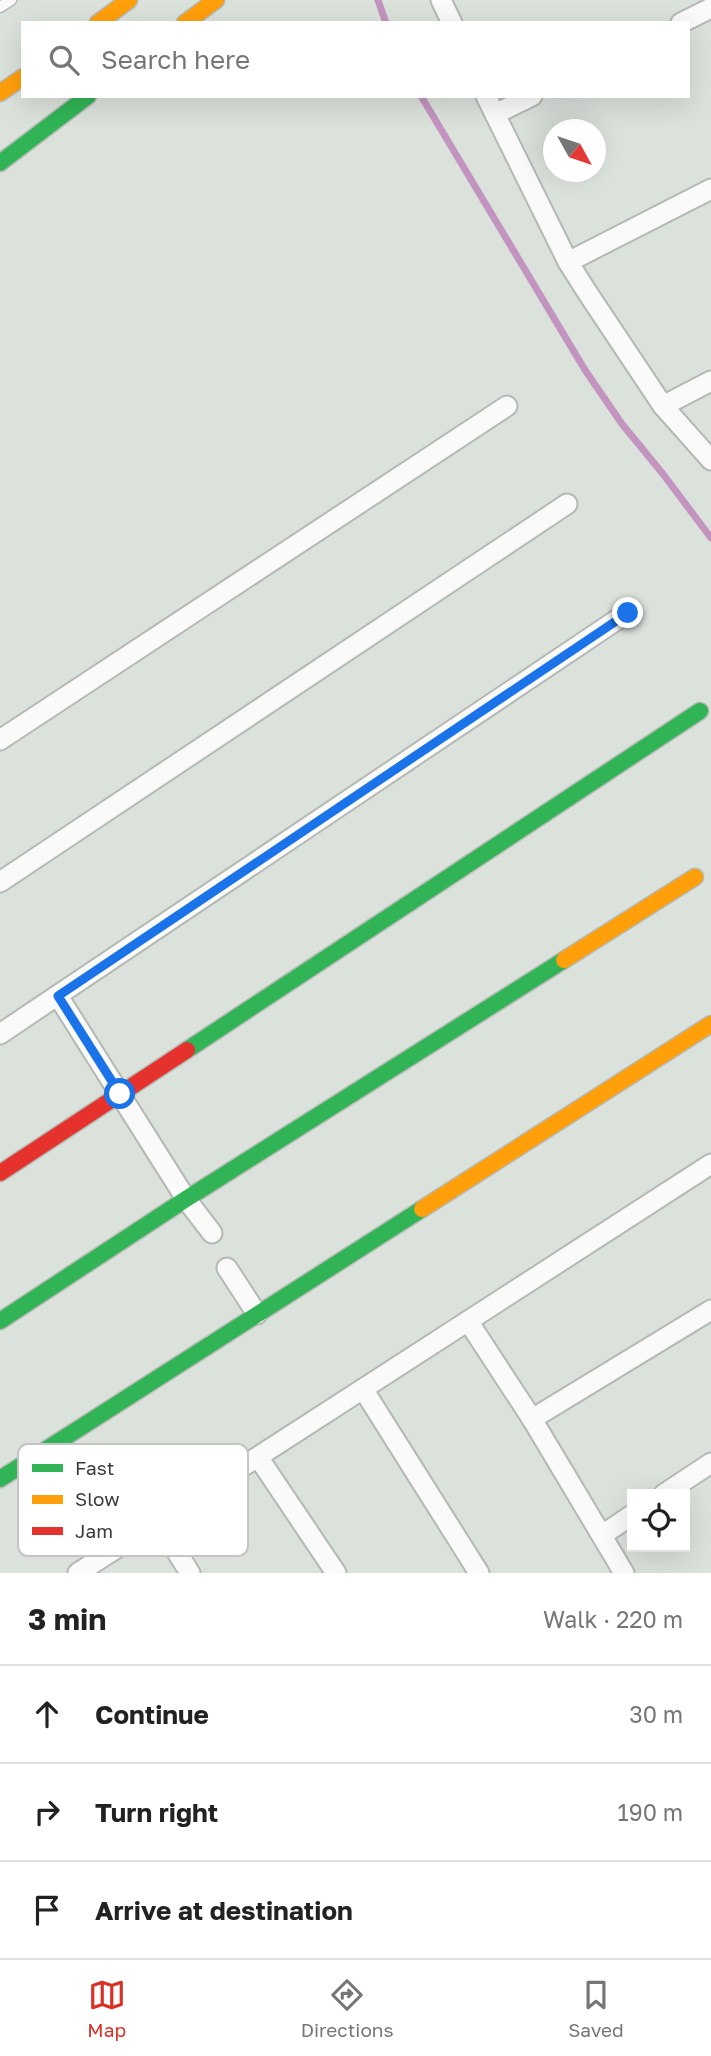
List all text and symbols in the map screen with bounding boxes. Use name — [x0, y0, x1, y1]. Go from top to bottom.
search box — [21, 21, 690, 98]
icon: search — [45, 41, 83, 79]
text: Search here — [101, 44, 250, 75]
north arrow — [543, 119, 606, 182]
route end — [612, 597, 643, 628]
route start — [104, 1078, 135, 1109]
legend — [18, 1444, 248, 1556]
text: Fast — [75, 1456, 114, 1479]
text: Slow — [75, 1487, 120, 1510]
map controls — [627, 1489, 690, 1552]
button: locate — [627, 1489, 690, 1552]
text: Jam — [75, 1519, 113, 1542]
text: 3 min — [28, 1601, 106, 1637]
text: Walk · 220 m — [543, 1605, 683, 1633]
icon: ahead — [28, 1695, 66, 1733]
text: Continue — [95, 1699, 209, 1730]
text: 30 m — [629, 1700, 683, 1728]
icon: right — [28, 1793, 66, 1831]
text: Turn right — [95, 1797, 218, 1828]
text: 190 m — [618, 1798, 683, 1826]
icon: arrive — [28, 1891, 66, 1929]
text: Arrive at destination — [95, 1895, 353, 1926]
tab: Map — [87, 1976, 126, 2041]
tab: Directions — [301, 1976, 394, 2041]
tab: Saved — [568, 1976, 624, 2041]

